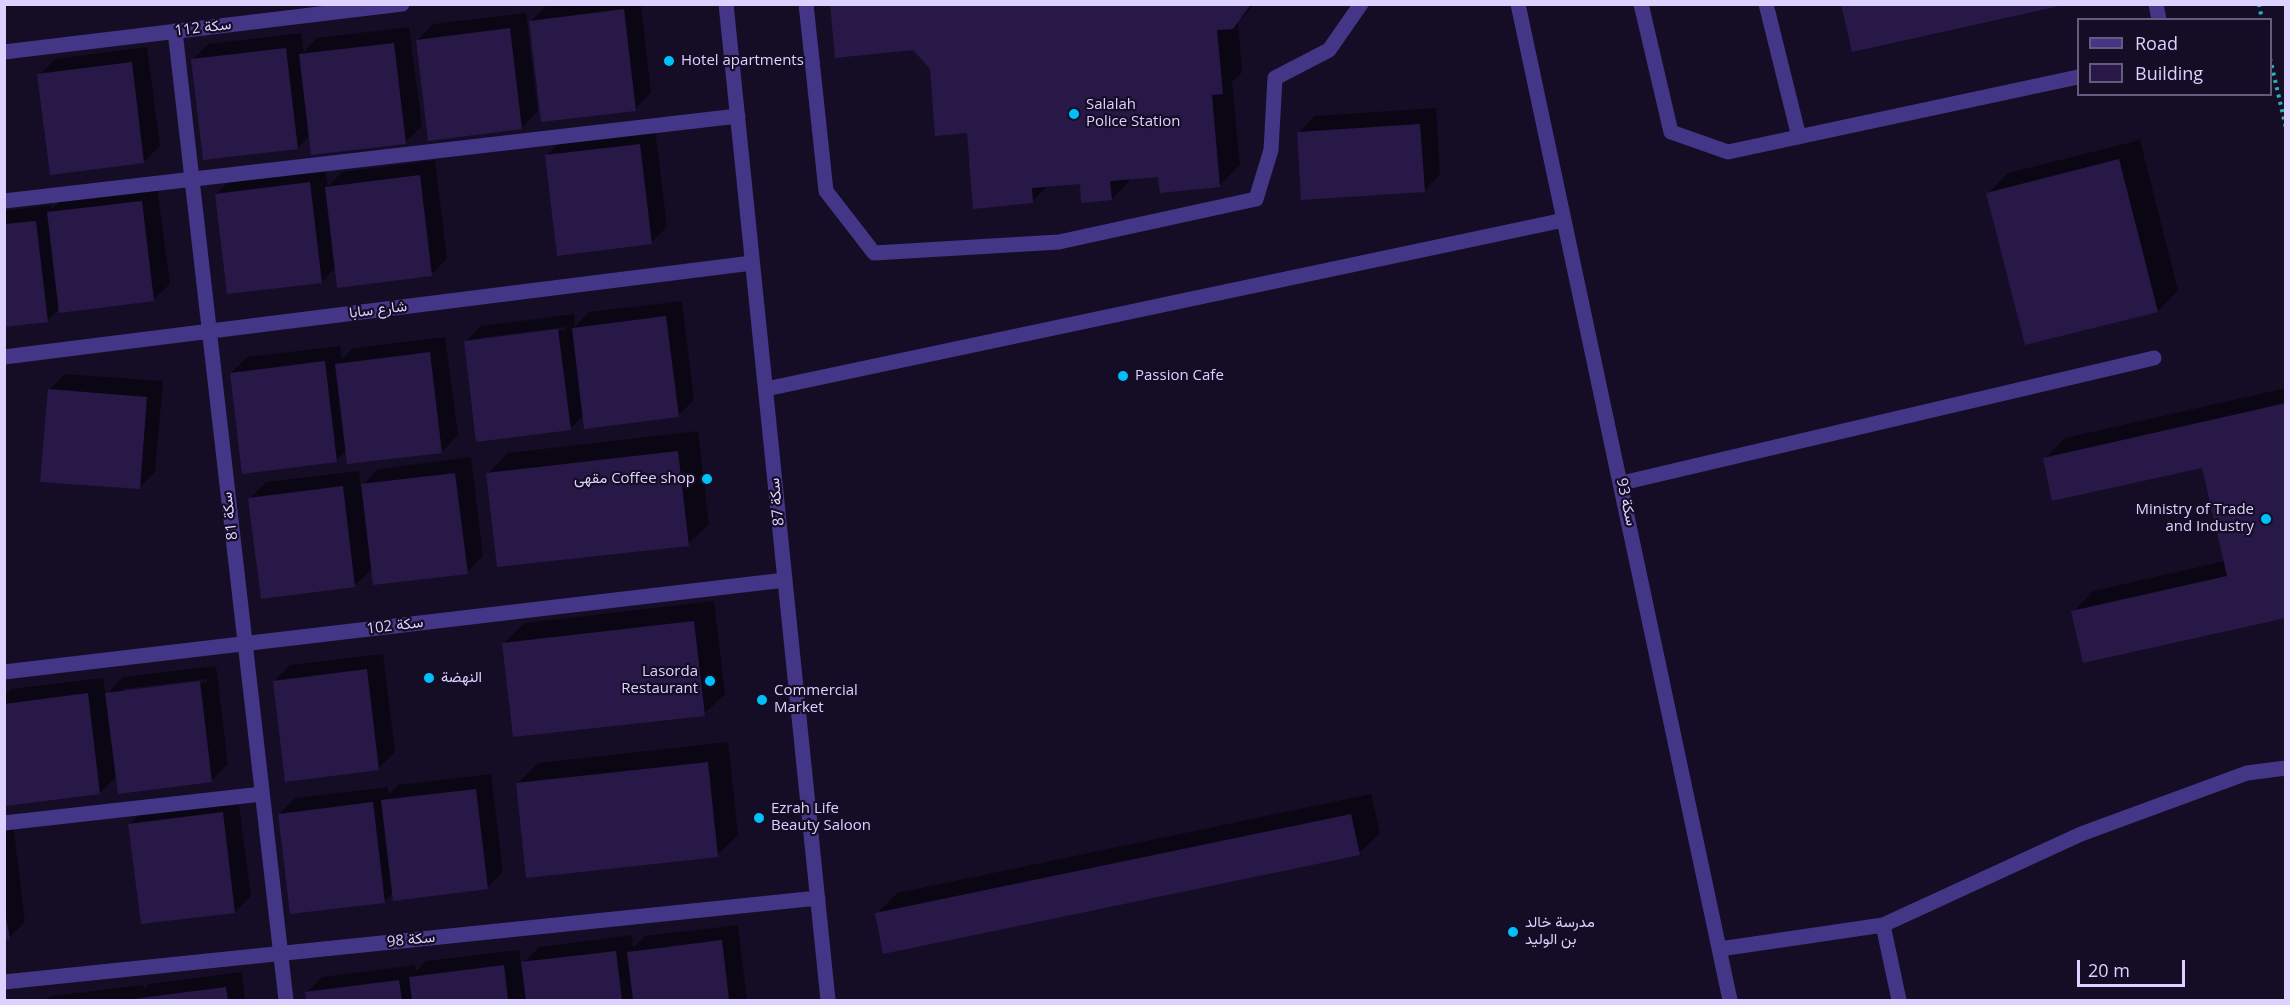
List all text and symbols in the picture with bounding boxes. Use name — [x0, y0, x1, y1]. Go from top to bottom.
street label: سكة 112 — [174, 16, 232, 40]
legend — [2077, 18, 2272, 96]
text: Road — [2135, 31, 2178, 55]
place label: Hotel apartments — [681, 52, 804, 70]
marker: Hotel apartments — [662, 54, 676, 68]
text: Building — [2135, 61, 2203, 85]
place label: Salalah Police Station — [1086, 96, 1180, 131]
marker: Salalah Police Station — [1067, 107, 1081, 121]
street label: شارع سابا — [348, 298, 408, 322]
place label: Passion Cafe — [1135, 367, 1224, 385]
marker: Passion Cafe — [1116, 369, 1130, 383]
place label: مقهى Coffee shop — [574, 470, 695, 488]
marker: مقهى Coffee shop — [700, 472, 714, 486]
street label: سكة 93 — [1612, 476, 1640, 528]
street label: سكة 87 — [766, 477, 788, 527]
street label: سكة 81 — [218, 491, 242, 541]
place label: Ministry of Trade and Industry — [2135, 501, 2254, 536]
marker: Ministry of Trade and Industry — [2259, 512, 2273, 526]
street label: سكة 102 — [366, 614, 424, 638]
place label: Lasorda Restaurant — [621, 663, 698, 698]
place label: النهضة — [441, 669, 482, 687]
marker: النهضة — [422, 671, 436, 685]
marker: Lasorda Restaurant — [703, 674, 717, 688]
place label: Commercial Market — [774, 682, 858, 717]
marker: Commercial Market — [755, 693, 769, 707]
place label: Ezrah Life Beauty Saloon — [771, 800, 871, 835]
marker: Ezrah Life Beauty Saloon — [752, 811, 766, 825]
place label: مدرسة خالد بن الوليد — [1525, 914, 1595, 949]
marker: مدرسة خالد بن الوليد — [1506, 925, 1520, 939]
street label: سكة 98 — [386, 929, 436, 951]
scale bar — [2080, 948, 2188, 986]
text: 20 m — [2088, 958, 2130, 982]

